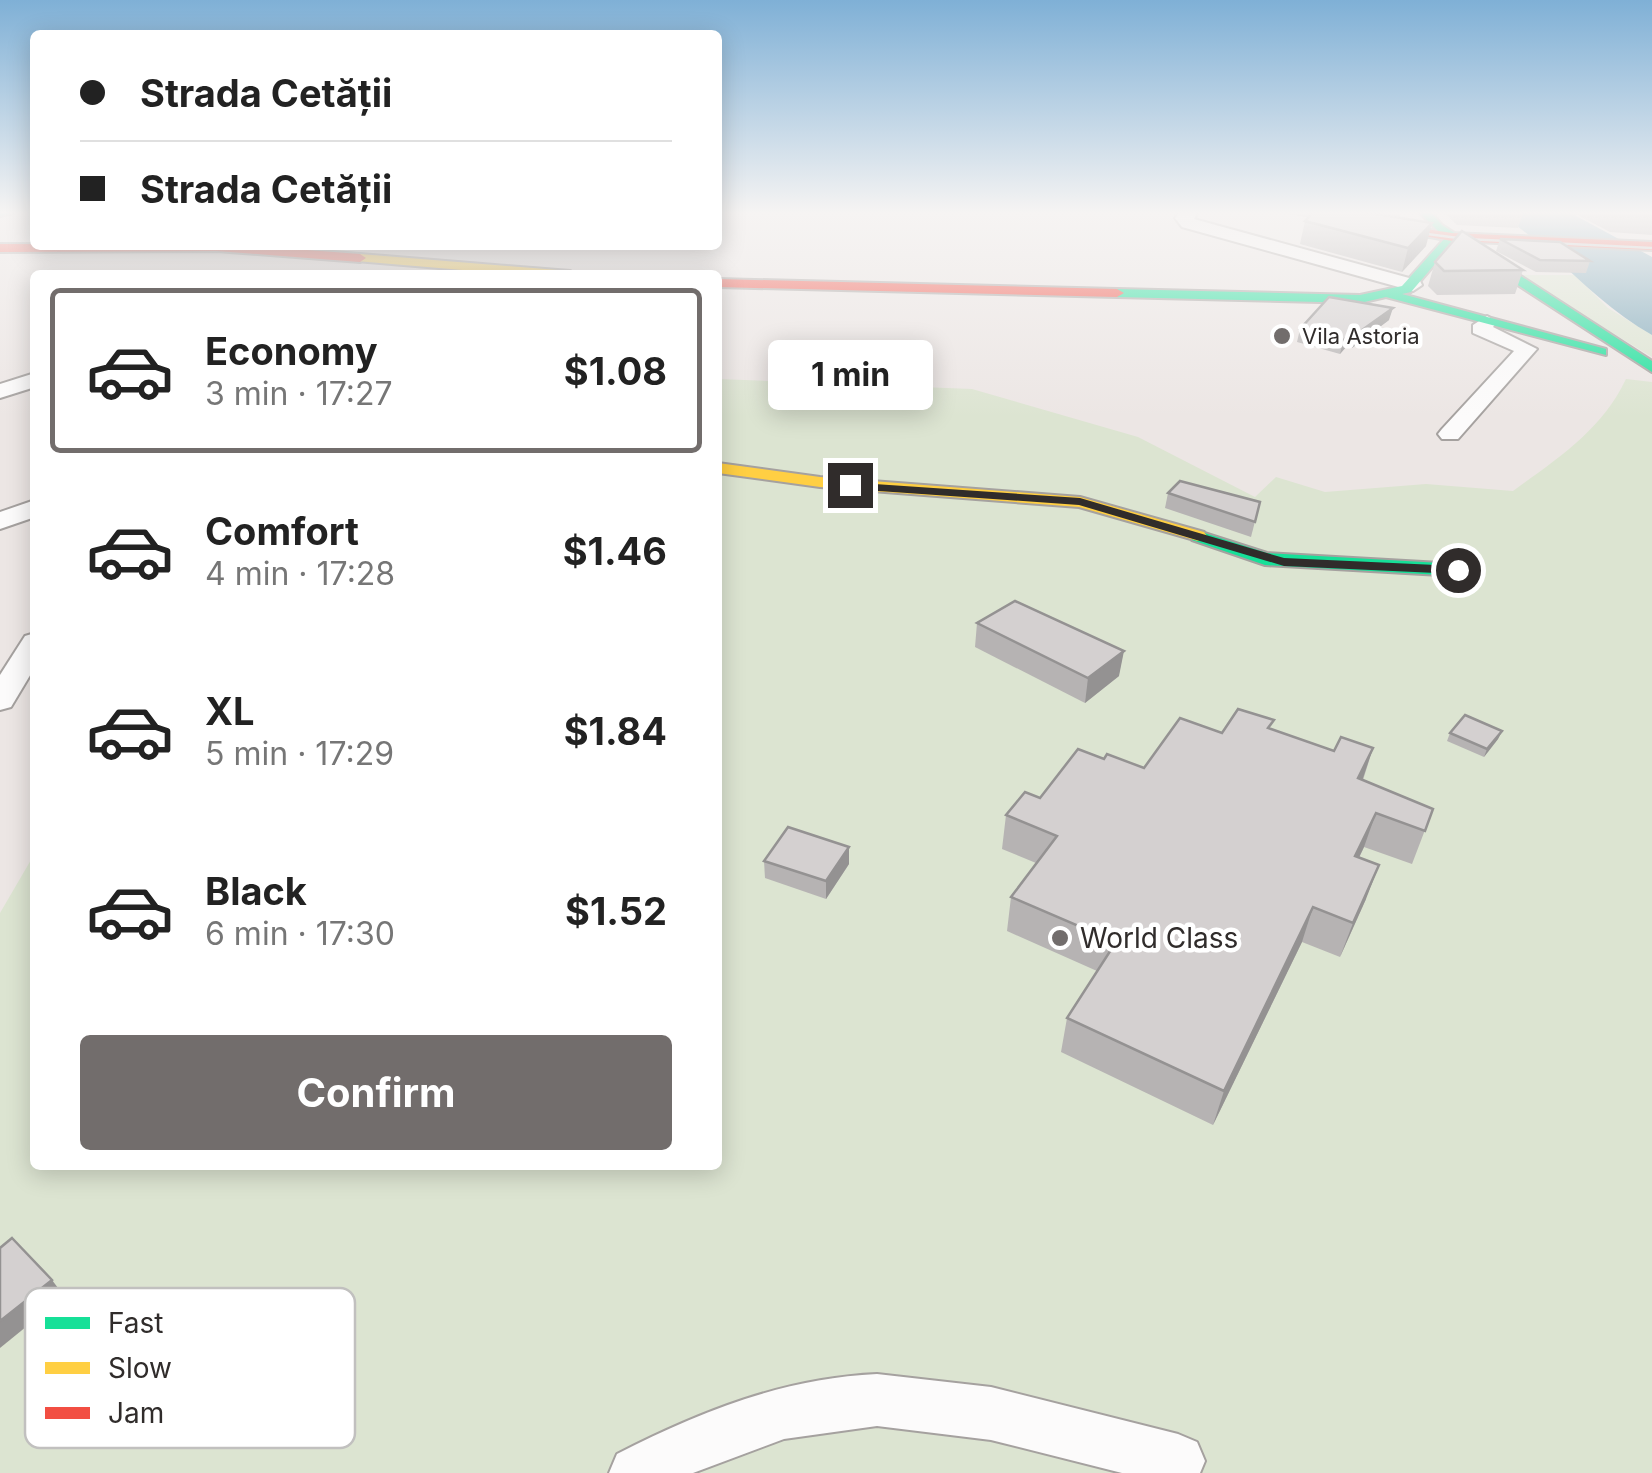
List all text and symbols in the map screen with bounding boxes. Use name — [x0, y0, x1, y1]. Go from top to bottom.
text: Strada Cetății — [140, 70, 392, 116]
text: Strada Cetății — [140, 166, 392, 212]
place label: Vila Astoria — [1302, 323, 1420, 349]
marker: Vila Astoria — [1271, 325, 1293, 347]
icon: car — [85, 326, 175, 416]
text: Economy — [205, 328, 378, 374]
callout: 1 min — [768, 340, 932, 410]
text: $1.08 — [564, 348, 667, 394]
text: 1 min — [811, 355, 890, 394]
text: 3 min · 17:27 — [205, 374, 393, 413]
route end — [828, 463, 873, 508]
icon: car — [85, 506, 175, 596]
text: Comfort — [205, 508, 359, 554]
text: $1.46 — [563, 528, 667, 574]
route start — [1436, 548, 1481, 593]
text: 4 min · 17:28 — [205, 554, 395, 593]
icon: car — [85, 686, 175, 776]
text: XL — [205, 688, 255, 734]
text: $1.84 — [564, 708, 667, 754]
text: 5 min · 17:29 — [205, 734, 394, 773]
icon: car — [85, 866, 175, 956]
text: Black — [205, 868, 307, 914]
text: $1.52 — [565, 888, 667, 934]
text: 6 min · 17:30 — [205, 914, 395, 953]
place label: World Class — [1080, 921, 1238, 955]
marker: World Class — [1049, 927, 1071, 949]
button: Confirm — [80, 1035, 672, 1150]
legend — [25, 1288, 355, 1448]
text: Fast — [108, 1306, 164, 1340]
text: Slow — [108, 1351, 172, 1385]
text: Jam — [108, 1396, 164, 1430]

